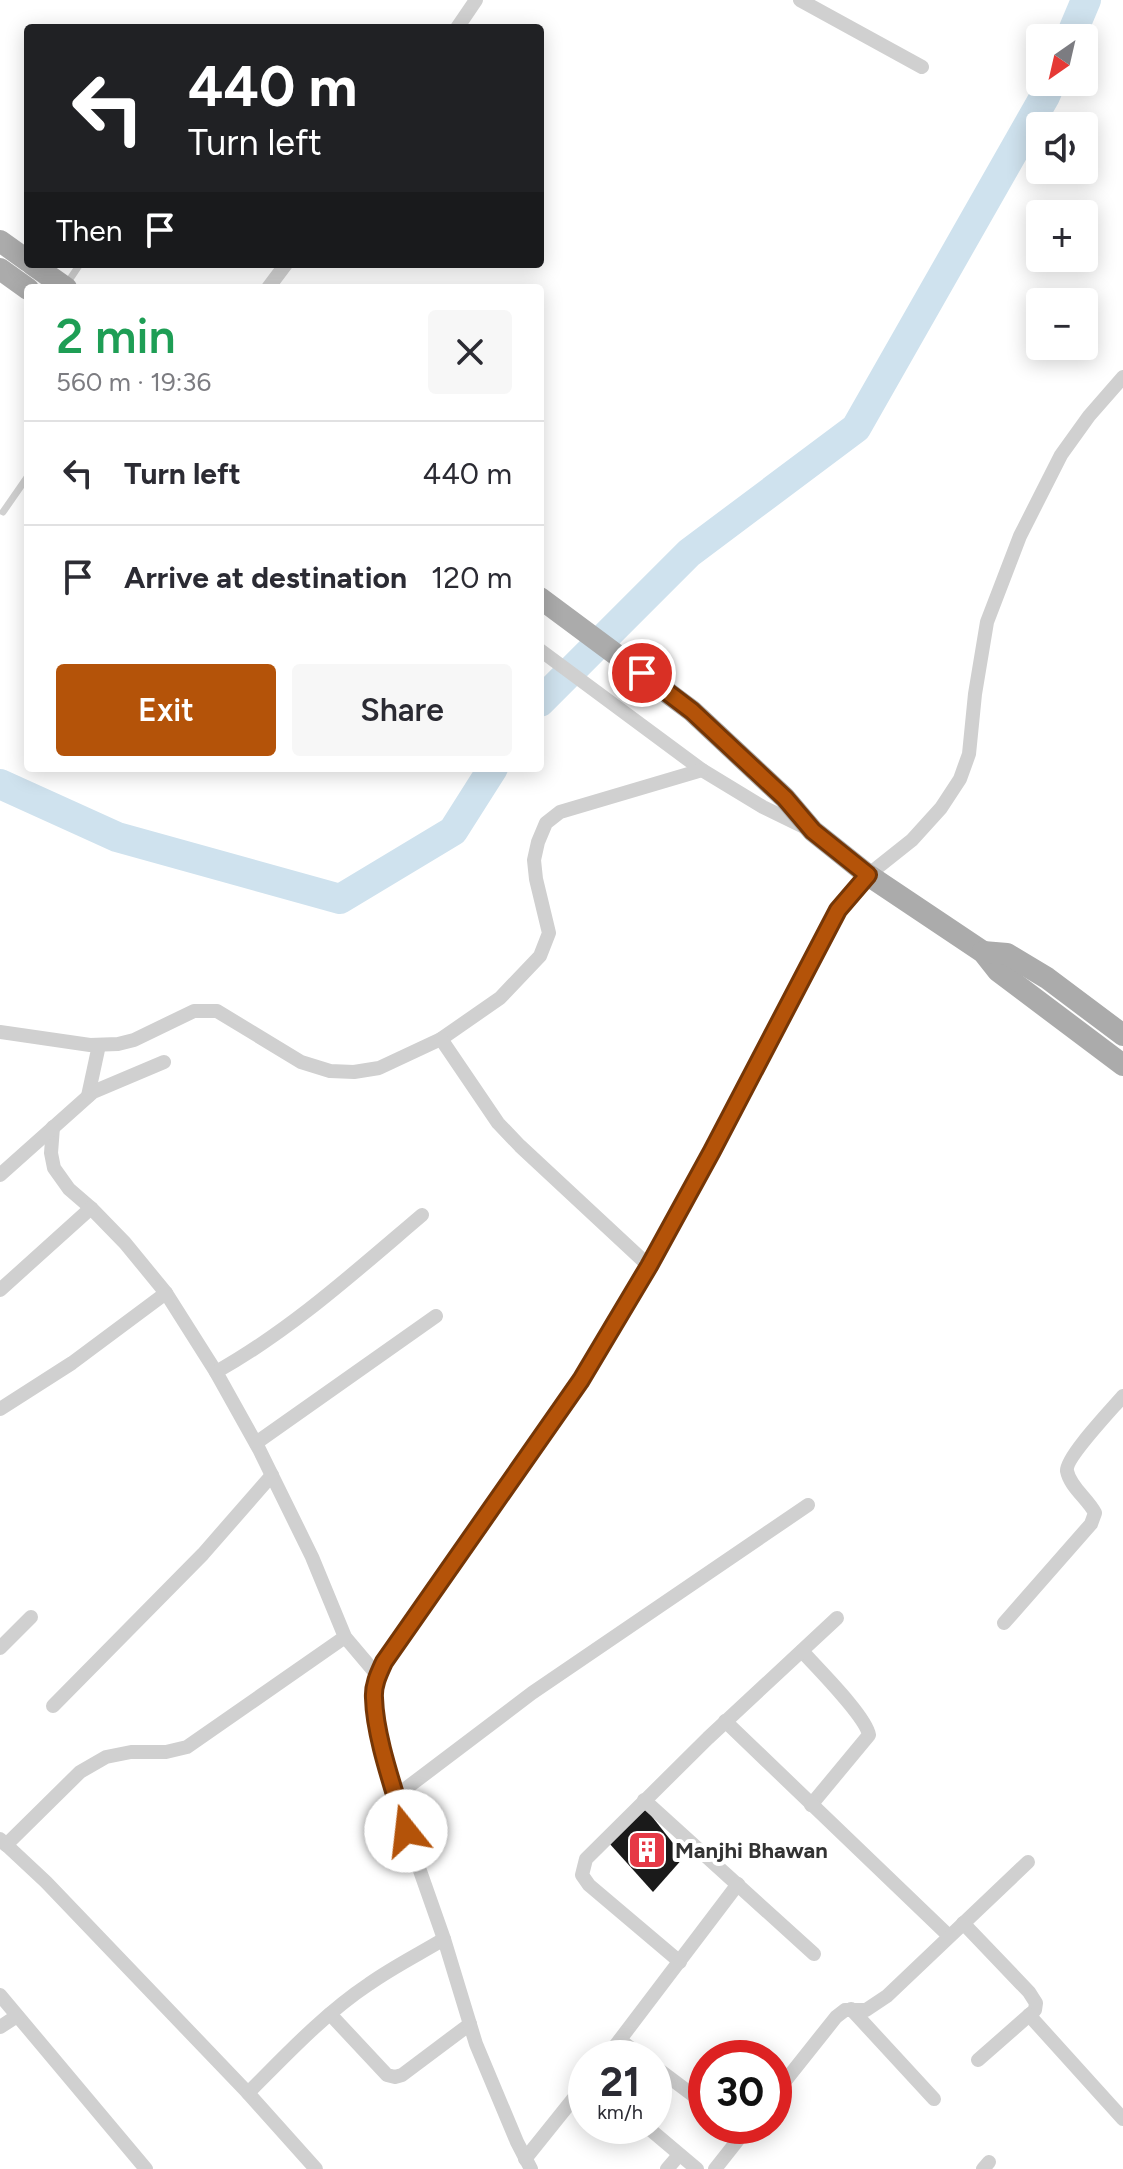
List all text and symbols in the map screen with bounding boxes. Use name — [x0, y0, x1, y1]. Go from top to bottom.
north arrow — [1026, 24, 1098, 96]
map controls — [1026, 24, 1098, 360]
text: 440 m — [188, 53, 357, 120]
icon: left — [56, 56, 160, 160]
button: sound — [1026, 112, 1098, 184]
text: Turn left — [188, 121, 322, 164]
button: + — [1026, 200, 1098, 272]
icon: arrive — [138, 208, 182, 252]
text: Then — [56, 212, 122, 249]
button: − — [1026, 288, 1098, 360]
text: 2 min — [56, 307, 176, 365]
button: close — [428, 310, 512, 394]
text: 560 m · 19:36 — [56, 366, 211, 398]
icon: left — [56, 451, 100, 495]
text: Turn left — [124, 455, 241, 492]
text: 440 m — [423, 455, 512, 492]
icon: arrive — [56, 555, 100, 599]
text: Arrive at destination — [124, 559, 407, 596]
text: 120 m — [431, 559, 512, 596]
pin — [608, 639, 676, 707]
icon: arrive — [620, 651, 664, 695]
button: Exit — [56, 664, 276, 756]
button: Share — [292, 664, 512, 756]
position arrow — [364, 1789, 448, 1873]
building icon: Manjhi Bhawan — [626, 1829, 668, 1871]
place label: Manjhi Bhawan — [675, 1837, 828, 1864]
speed limit sign: 30 — [688, 2040, 792, 2144]
text: 21 — [600, 2058, 640, 2106]
text: km/h — [597, 2100, 643, 2124]

